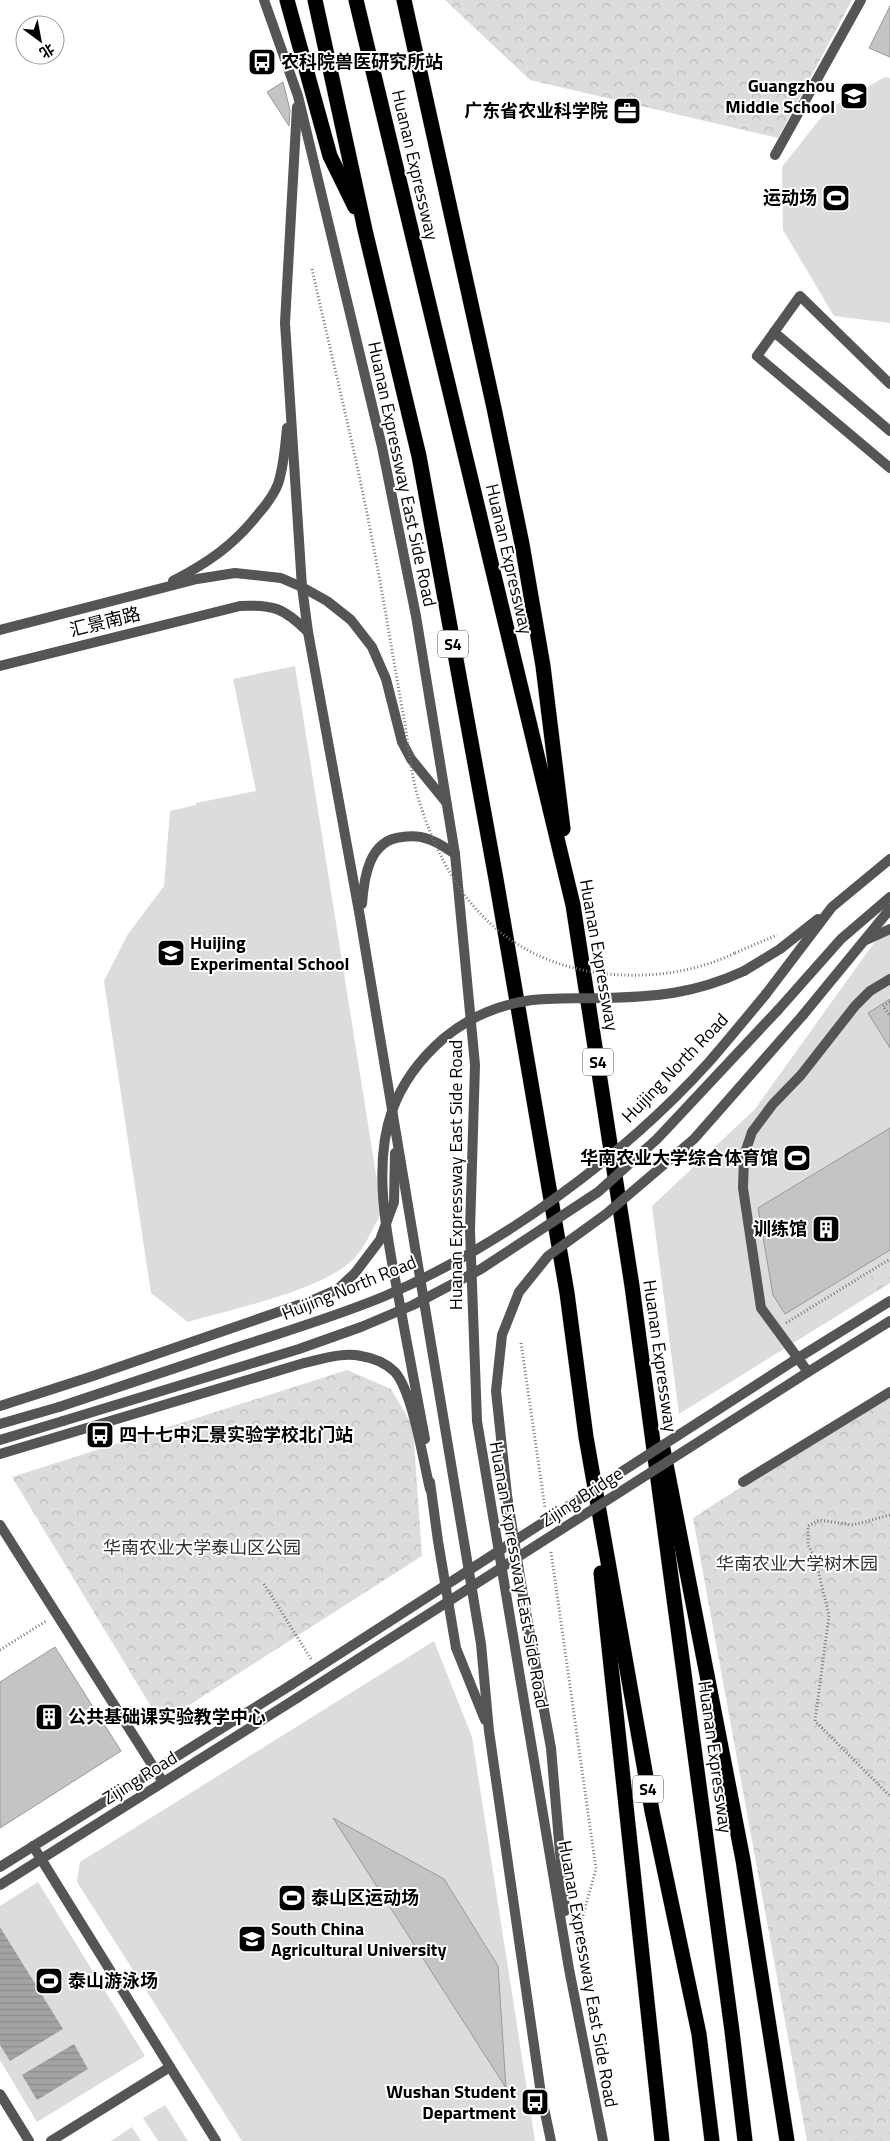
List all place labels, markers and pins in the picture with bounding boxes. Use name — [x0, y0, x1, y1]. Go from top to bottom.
bus stop icon: 农科院兽医研究所站 — [247, 47, 277, 77]
place label: 农科院兽医研究所站 — [281, 48, 443, 75]
place label: Guangzhou Middle School — [725, 72, 835, 120]
school or university icon: Guangzhou Middle School — [839, 81, 869, 111]
office icon: 广东省农业科学院 — [612, 96, 642, 126]
place label: 广东省农业科学院 — [464, 97, 608, 124]
sports icon: 运动场 — [821, 183, 851, 213]
place label: 运动场 — [763, 184, 817, 211]
place label: Huijing Experimental School — [190, 929, 349, 977]
school or university icon: Huijing Experimental School — [156, 938, 186, 968]
sports icon: 华南农业大学综合体育馆 — [782, 1143, 812, 1173]
place label: 华南农业大学综合体育馆 — [580, 1144, 778, 1171]
building icon: 训练馆 — [811, 1214, 841, 1244]
place label: 训练馆 — [753, 1215, 807, 1242]
bus stop icon: 四十七中汇景实验学校北门站 — [85, 1420, 115, 1450]
place label: 四十七中汇景实验学校北门站 — [119, 1421, 353, 1448]
building icon: 公共基础课实验教学中心 — [34, 1702, 64, 1732]
place label: 公共基础课实验教学中心 — [68, 1703, 266, 1730]
sports icon: 泰山区运动场 — [277, 1883, 307, 1913]
place label: 泰山区运动场 — [311, 1884, 419, 1911]
place label: South China Agricultural University — [271, 1915, 446, 1963]
school or university icon: South China Agricultural University — [237, 1924, 267, 1954]
sports icon: 泰山游泳场 — [34, 1966, 64, 1996]
place label: 泰山游泳场 — [68, 1967, 158, 1994]
place label: Wushan Student Department — [386, 2078, 516, 2126]
bus stop icon: Wushan Student Department — [520, 2087, 550, 2117]

